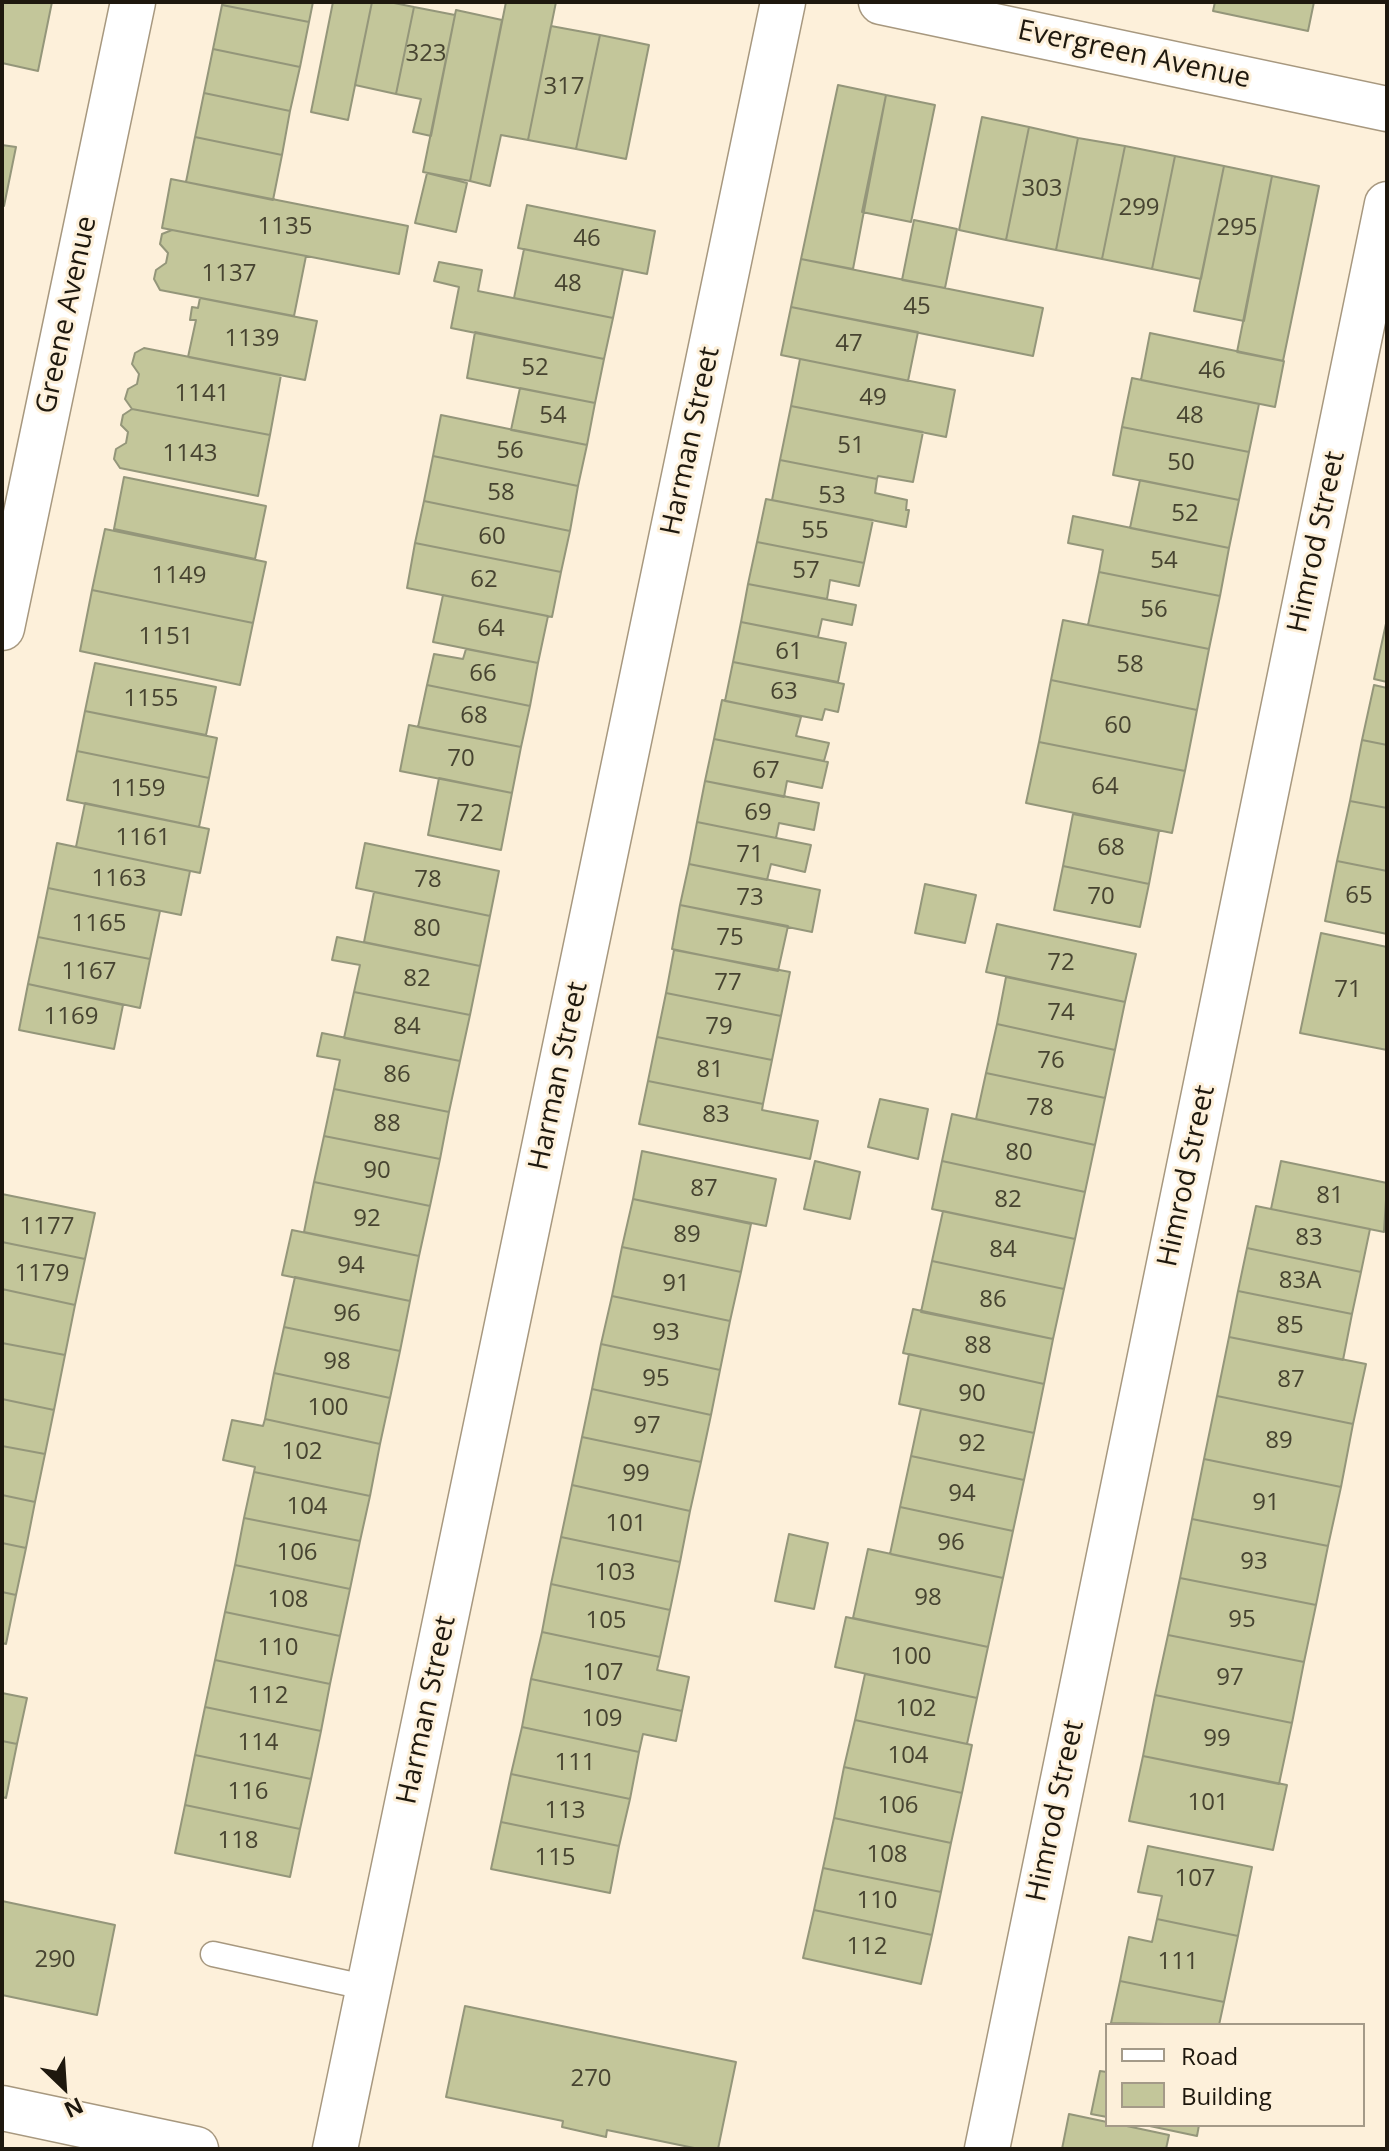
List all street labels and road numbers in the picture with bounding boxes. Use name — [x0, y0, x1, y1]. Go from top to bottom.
street label: Evergreen Avenue — [1015, 14, 1253, 96]
street label: Greene Avenue — [30, 213, 104, 417]
street label: Harman Street — [655, 344, 727, 538]
street label: Himrod Street — [1281, 448, 1353, 636]
street label: Harman Street — [523, 979, 595, 1173]
street label: Himrod Street — [1151, 1082, 1223, 1270]
street label: Harman Street — [391, 1613, 463, 1807]
street label: Himrod Street — [1020, 1717, 1092, 1905]

